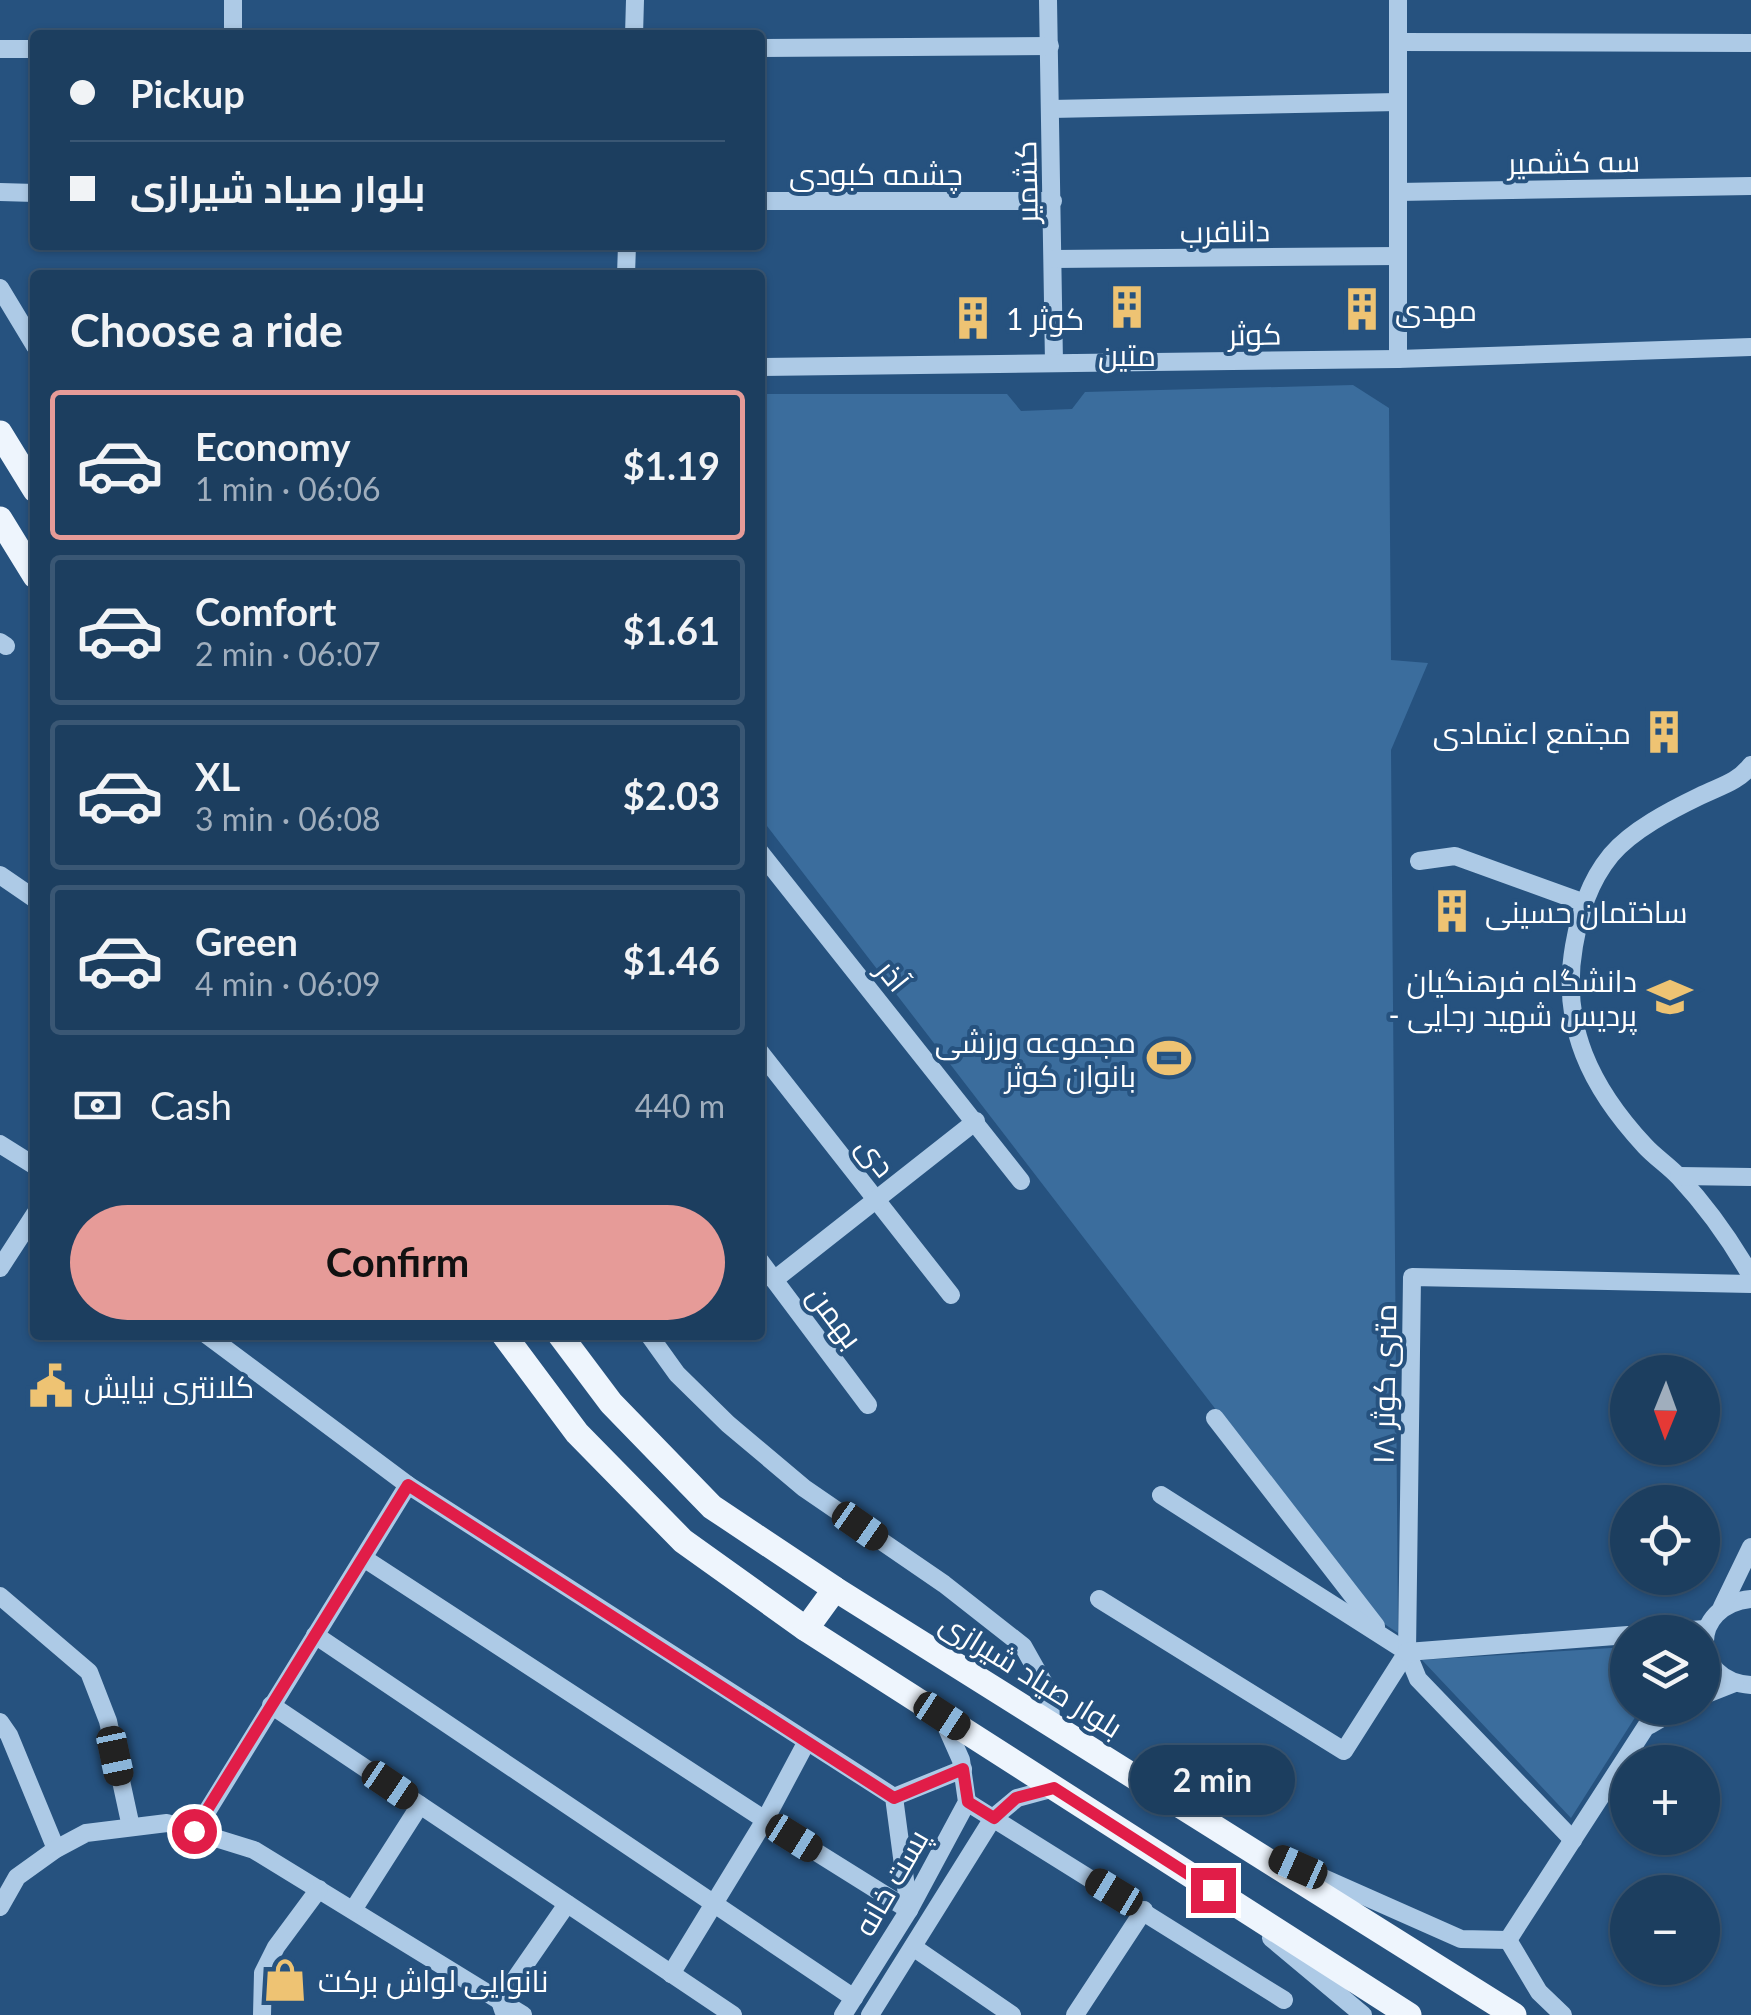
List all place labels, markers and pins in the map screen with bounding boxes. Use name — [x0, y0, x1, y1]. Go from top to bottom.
building icon: متین — [1103, 283, 1151, 331]
building icon: مهدی — [1338, 285, 1386, 333]
place label: مهدی — [1395, 291, 1477, 329]
building icon: کوثر 1 — [949, 294, 997, 342]
place label: کوثر 1 — [1006, 300, 1084, 337]
place label: متین — [1098, 336, 1156, 374]
building icon: مجتمع اعتمادی — [1640, 708, 1688, 756]
place label: مجتمع اعتمادی — [1433, 714, 1631, 754]
building icon: ساختمان حسینی — [1428, 887, 1476, 935]
place label: ساختمان حسینی — [1485, 893, 1688, 931]
place label: دانشگاه فرهنگیان - پردیس شهید رجایی — [1388, 962, 1637, 1035]
school or university icon: دانشگاه فرهنگیان - پردیس شهید رجایی — [1646, 973, 1694, 1021]
place label: مجموعه ورزشی بانوان کوثر — [935, 1023, 1136, 1094]
sports icon: مجموعه ورزشی بانوان کوثر — [1145, 1034, 1193, 1082]
public building icon: کلانتری نیایش — [27, 1362, 75, 1410]
place label: کلانتری نیایش — [84, 1368, 254, 1406]
shop icon: نانوایی لواش برکت — [261, 1956, 309, 2004]
place label: نانوایی لواش برکت — [318, 1962, 548, 2000]

